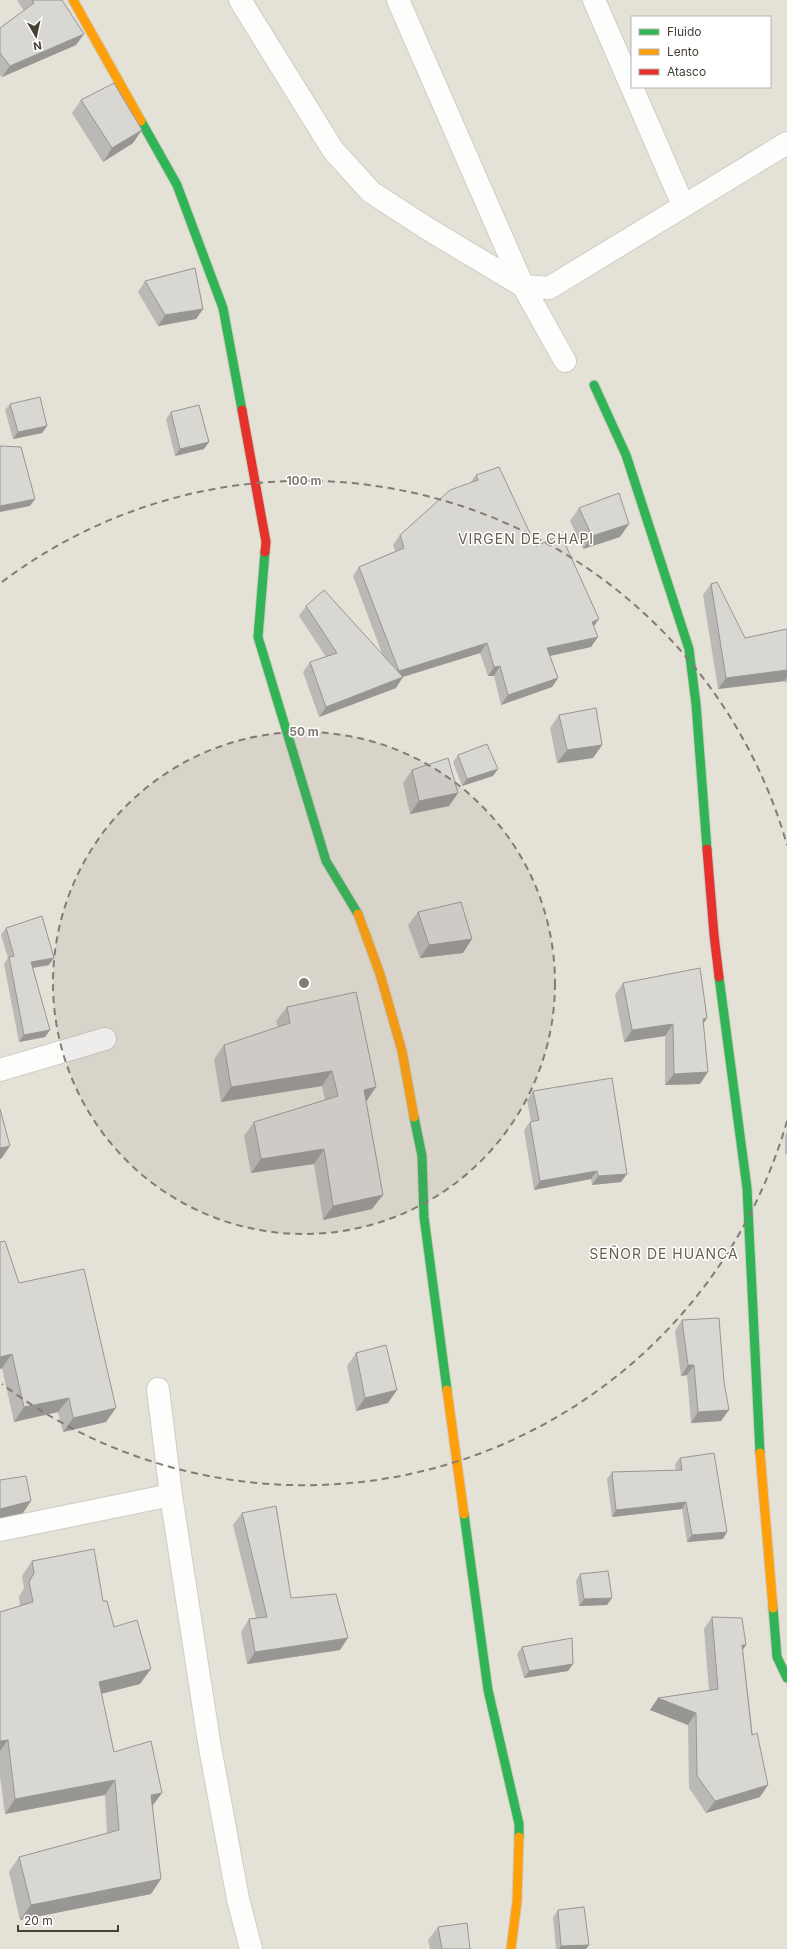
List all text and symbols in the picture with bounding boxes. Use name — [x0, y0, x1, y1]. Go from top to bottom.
north arrow — [16, 16, 56, 56]
legend — [631, 16, 771, 88]
text: Fluido — [667, 24, 702, 39]
text: N — [32, 38, 43, 53]
text: Lento — [667, 44, 699, 59]
text: Atasco — [667, 64, 706, 79]
text: 100 m — [286, 473, 322, 488]
district label: VIRGEN DE CHAPI — [458, 530, 594, 547]
text: 50 m — [289, 724, 319, 739]
centre of rings — [297, 976, 311, 990]
district label: SEÑOR DE HUANCA — [589, 1245, 739, 1262]
scale bar — [18, 1907, 118, 1933]
text: 20 m — [24, 1913, 53, 1928]

